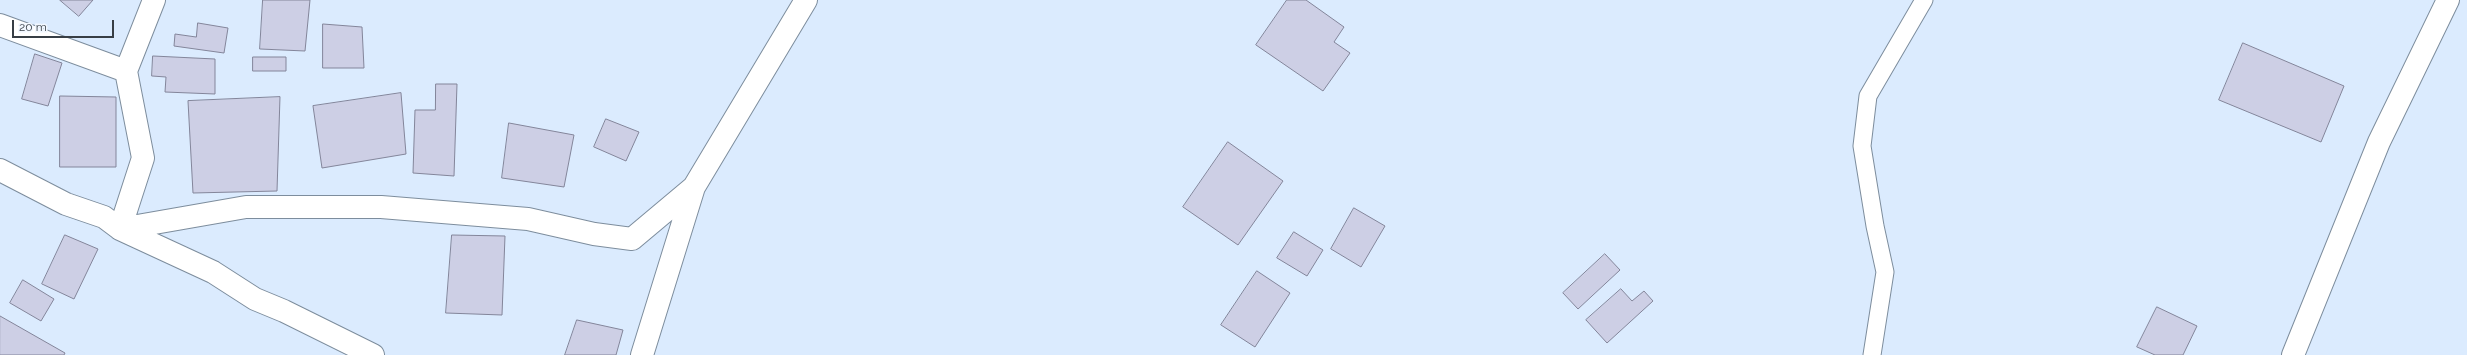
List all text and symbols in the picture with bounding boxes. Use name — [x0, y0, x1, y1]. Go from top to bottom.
scale bar — [14, 12, 116, 38]
text: 20 m — [19, 20, 47, 34]

